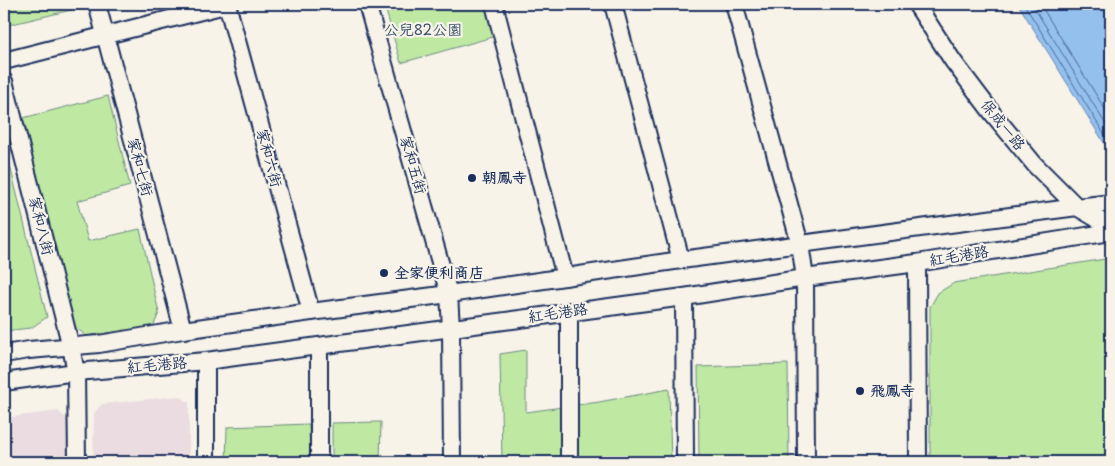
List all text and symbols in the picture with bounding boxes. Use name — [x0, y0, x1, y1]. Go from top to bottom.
park label: 公兒82公園 — [384, 17, 462, 40]
street label: 保成一路 — [976, 93, 1032, 155]
street label: 家和六街 — [252, 126, 289, 190]
street label: 家和五街 — [395, 133, 434, 197]
street label: 家和七街 — [123, 135, 160, 199]
place label: 朝鳳寺 — [482, 165, 527, 188]
marker: 朝鳳寺 — [466, 172, 478, 184]
street label: 家和八街 — [24, 194, 61, 258]
street label: 紅毛港路 — [927, 238, 990, 271]
place label: 全家便利商店 — [394, 260, 484, 283]
marker: 全家便利商店 — [378, 267, 390, 279]
street label: 紅毛港路 — [526, 296, 589, 327]
street label: 紅毛港路 — [126, 349, 188, 378]
place label: 飛鳳寺 — [870, 378, 915, 401]
marker: 飛鳳寺 — [854, 385, 866, 397]

